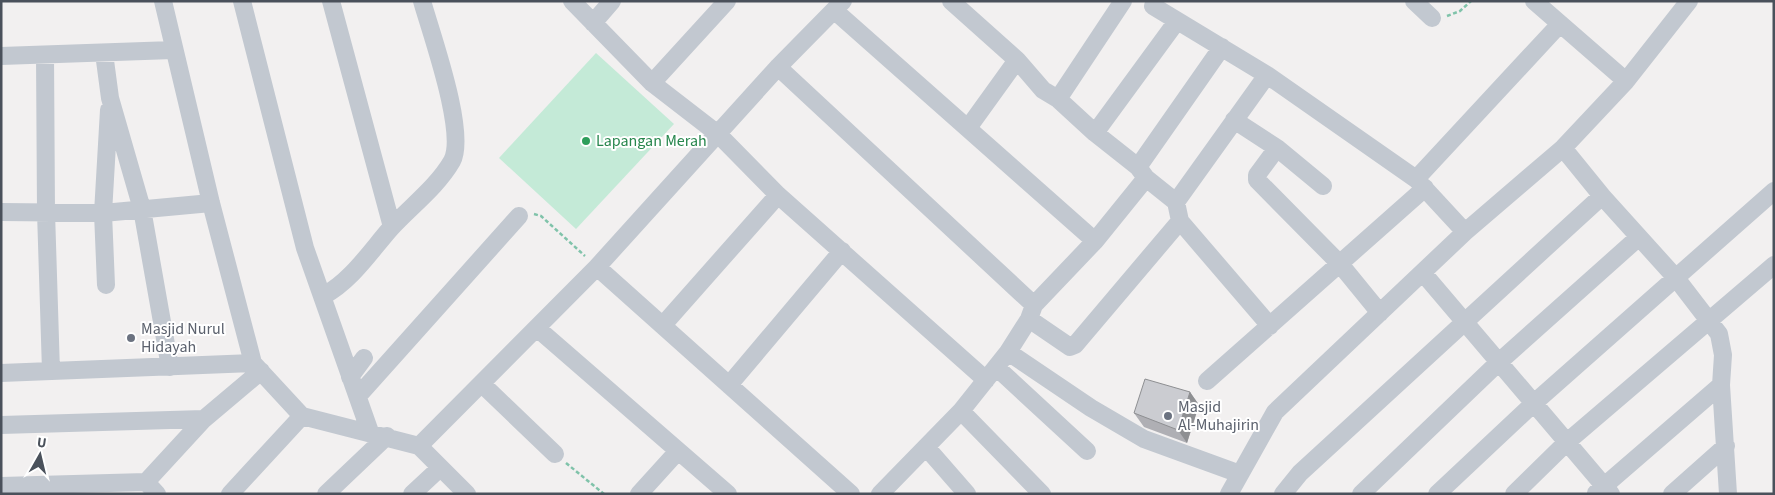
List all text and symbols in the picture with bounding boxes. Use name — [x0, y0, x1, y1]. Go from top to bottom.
place label: Lapangan Merah — [596, 130, 707, 152]
marker: Lapangan Merah — [580, 135, 592, 147]
place label: Masjid Nurul Hidayah — [141, 318, 225, 358]
marker: Masjid Nurul Hidayah — [125, 332, 137, 344]
place label: Masjid Al-Muhajirin — [1178, 396, 1259, 436]
marker: Masjid Al-Muhajirin — [1162, 410, 1174, 422]
north arrow — [15, 430, 65, 480]
text: U — [36, 433, 48, 454]

